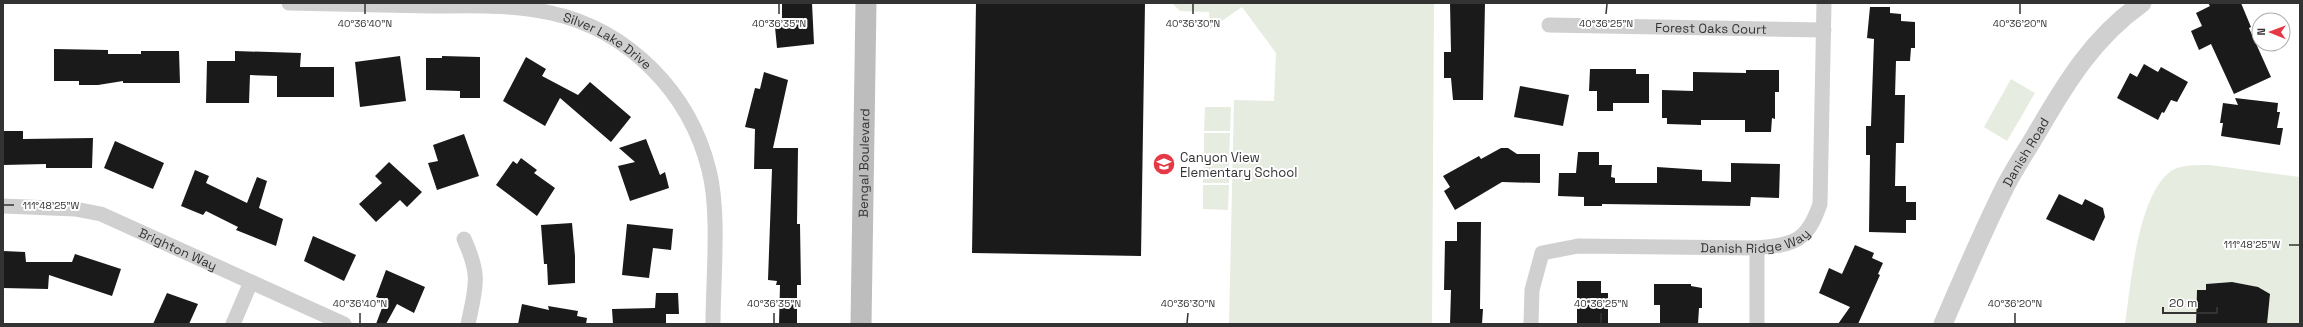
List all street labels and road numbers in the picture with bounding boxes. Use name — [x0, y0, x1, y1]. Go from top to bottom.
street label: Silver Lake Drive — [561, 9, 655, 73]
street label: Forest Oaks Court — [1655, 19, 1767, 38]
street label: Bengal Boulevard — [855, 108, 873, 218]
street label: Danish Road — [1999, 114, 2053, 190]
street label: Brighton Way — [136, 224, 220, 274]
street label: Danish Ridge Way — [1700, 225, 1814, 257]

